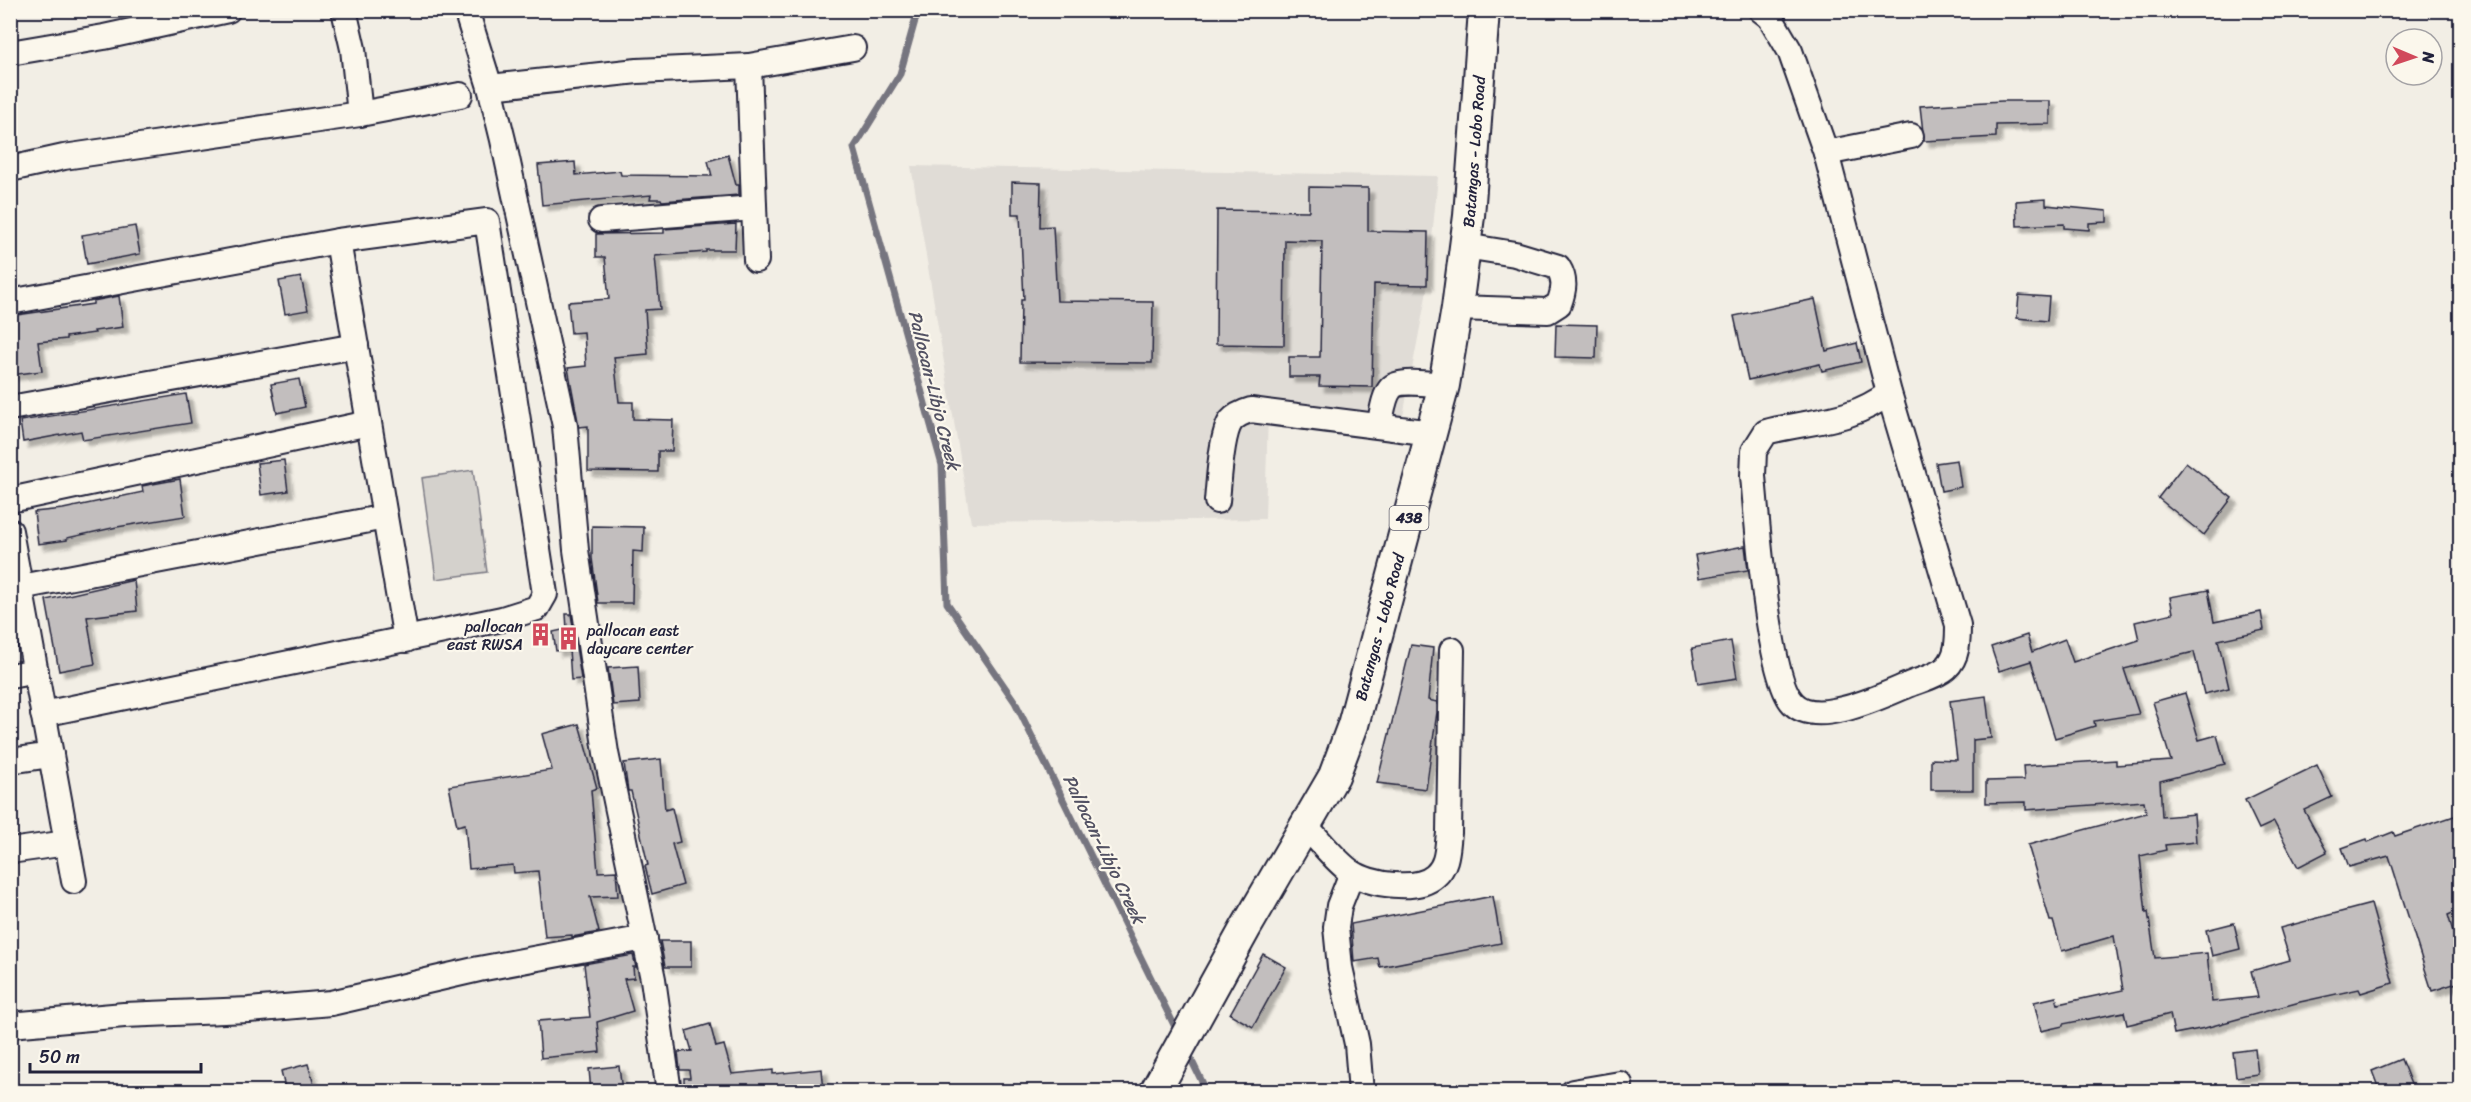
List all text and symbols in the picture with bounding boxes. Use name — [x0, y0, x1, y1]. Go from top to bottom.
north arrow — [2384, 27, 2444, 87]
text: N — [2414, 50, 2443, 64]
street label: Batangas - Lobo Road — [1454, 73, 1494, 229]
water label: Pallocan-Libjo Creek — [899, 307, 970, 476]
road number: 438 — [1390, 506, 1428, 530]
street label: Batangas - Lobo Road — [1346, 549, 1414, 704]
place label: pallocan east RWSA — [447, 612, 523, 659]
place label: pallocan east daycare center — [586, 616, 694, 663]
building icon: pallocan east RWSA — [528, 622, 554, 648]
building icon: pallocan east daycare center — [556, 626, 582, 652]
water label: Pallocan-Libjo Creek — [1054, 769, 1155, 932]
scale bar — [30, 1036, 201, 1074]
text: 50 m — [39, 1041, 80, 1073]

